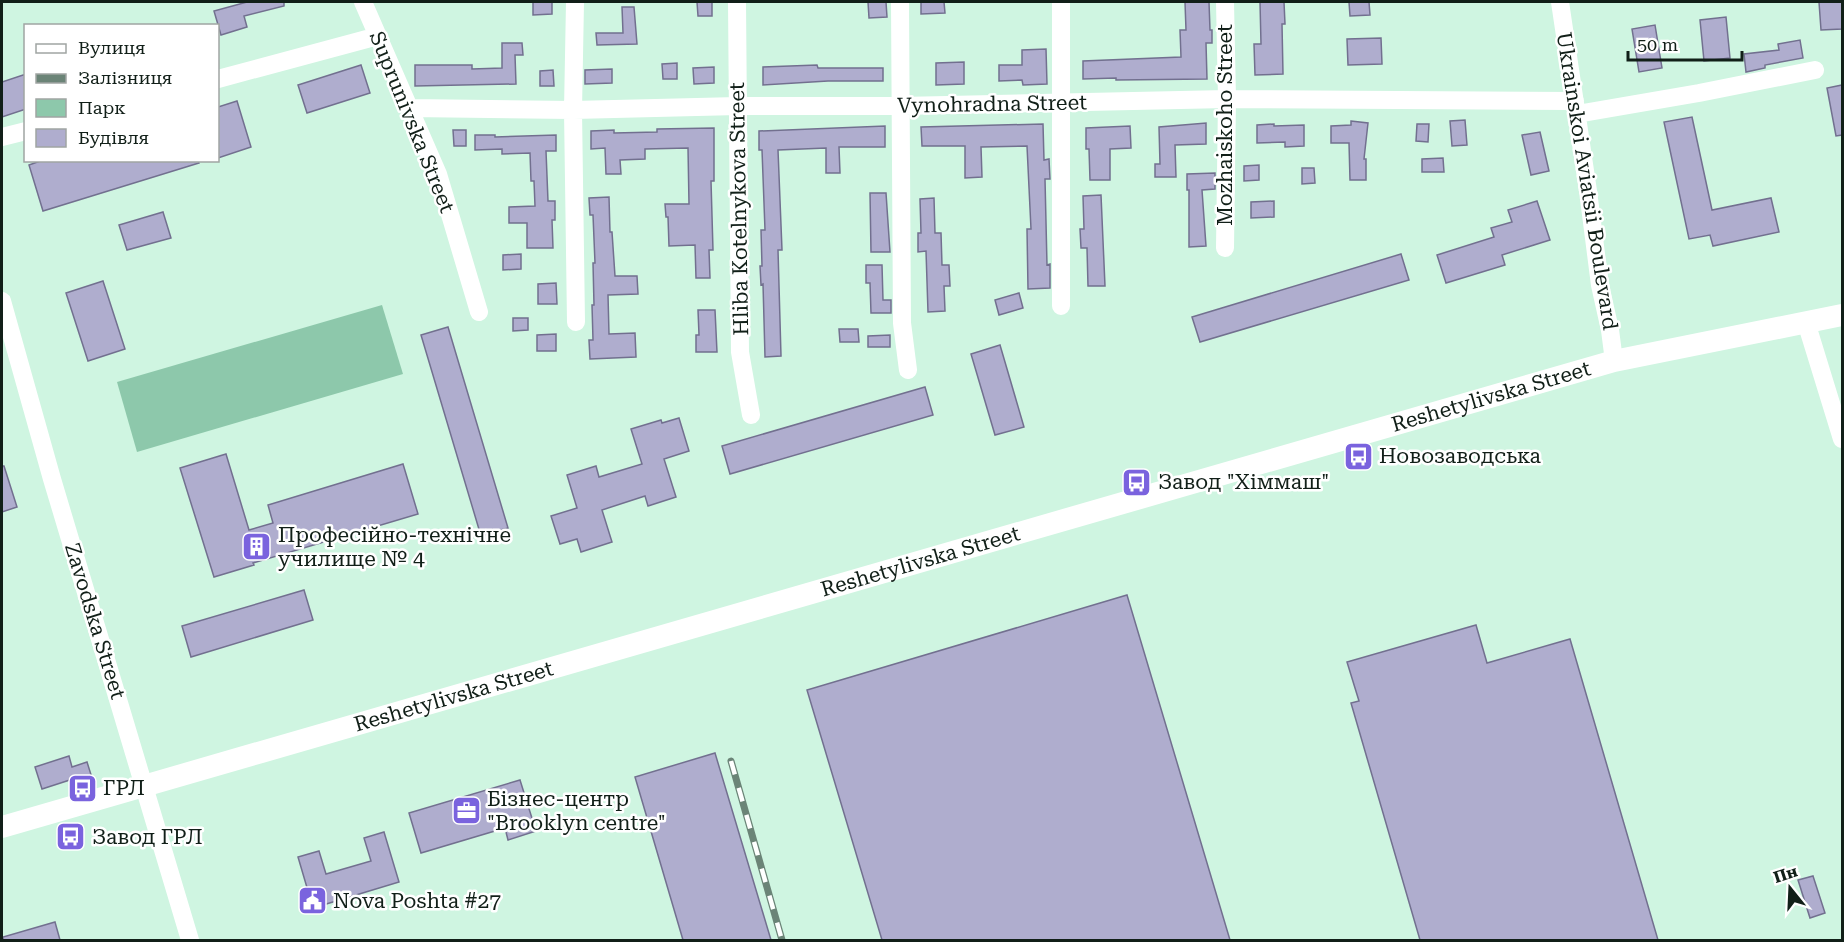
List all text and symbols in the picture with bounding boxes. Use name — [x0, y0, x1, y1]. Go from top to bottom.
legend — [24, 24, 219, 162]
street label: Mozhaiskoho Street — [1213, 24, 1237, 226]
scale bar — [1628, 24, 1742, 62]
street label: Suprunivska Street — [365, 28, 459, 216]
street label: Ukrainskoi Aviatsii Boulevard — [1552, 30, 1623, 332]
text: 50 m — [1637, 34, 1678, 55]
text: Вулиця — [78, 37, 145, 58]
text: Залізниця — [78, 67, 172, 88]
street label: Hliba Kotelnykova Street — [725, 82, 753, 336]
street label: Vynohradna Street — [897, 90, 1087, 118]
text: Парк — [78, 97, 126, 118]
text: Будівля — [78, 127, 149, 148]
street label: Reshetylivska Street — [1389, 356, 1594, 437]
bus stop icon: Новозаводська — [1342, 440, 1374, 472]
place label: Новозаводська — [1379, 444, 1542, 468]
bus stop icon: Завод "Хіммаш" — [1121, 466, 1153, 498]
place label: Завод "Хіммаш" — [1158, 470, 1329, 494]
street label: Reshetylivska Street — [818, 521, 1023, 602]
place label: Професійно-технічне училище № 4 — [278, 523, 511, 571]
building icon: Професійно-технічне училище № 4 — [241, 531, 273, 563]
street label: Zavodska Street — [60, 540, 130, 702]
street label: Reshetylivska Street — [351, 656, 556, 737]
bus stop icon: ГРЛ — [66, 772, 98, 804]
place label: ГРЛ — [103, 776, 145, 800]
place label: Бізнес-центр "Brooklyn centre" — [487, 787, 666, 835]
office icon: Бізнес-центр "Brooklyn centre" — [450, 795, 482, 827]
bus stop icon: Завод ГРЛ — [55, 821, 87, 853]
place label: Завод ГРЛ — [92, 825, 203, 849]
north arrow — [1760, 858, 1820, 918]
text: Пн — [1771, 861, 1800, 887]
public building icon: Nova Poshta #27 — [296, 885, 328, 917]
place label: Nova Poshta #27 — [333, 889, 501, 913]

